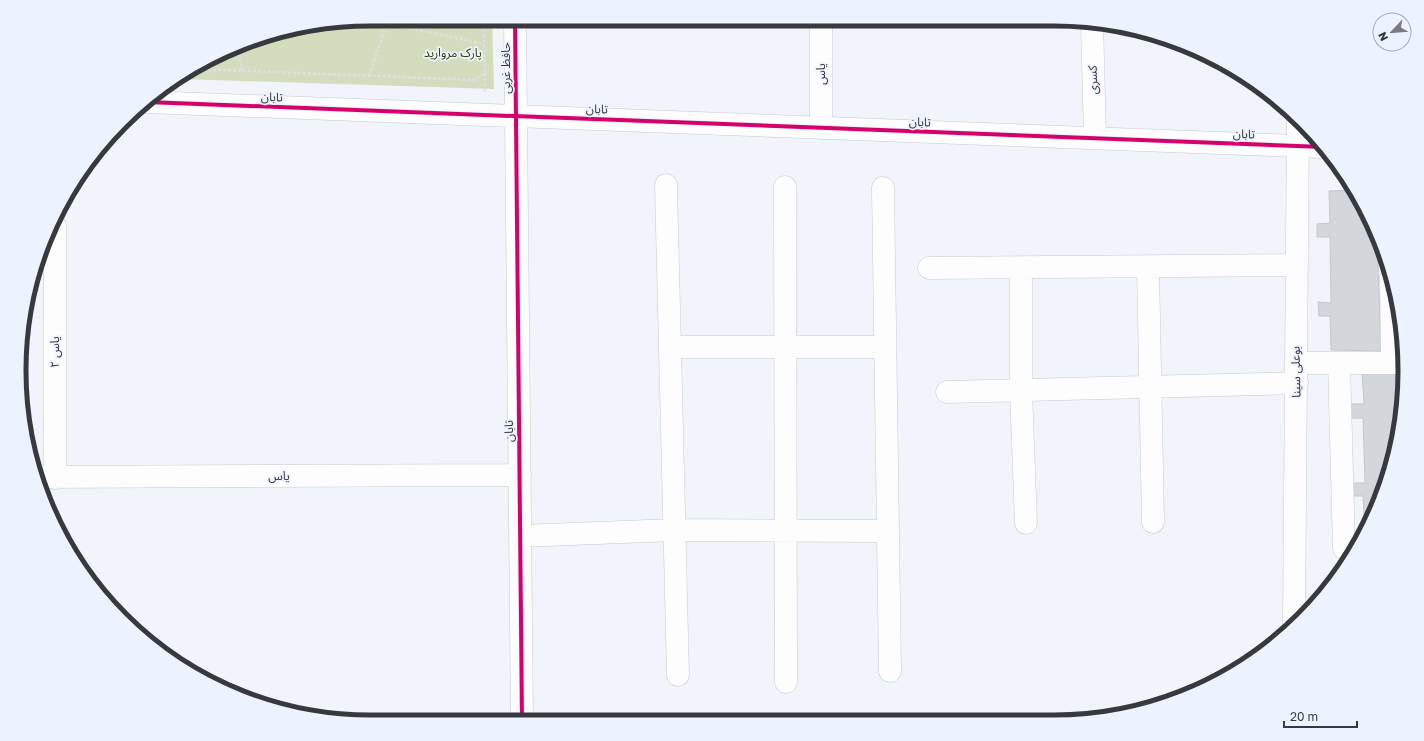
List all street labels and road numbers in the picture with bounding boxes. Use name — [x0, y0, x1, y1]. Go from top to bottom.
street label: حافظ غربی — [498, 42, 513, 94]
street label: یاس — [813, 63, 828, 85]
street label: کسری — [1084, 64, 1101, 95]
street label: تابان — [261, 89, 284, 104]
street label: تابان — [586, 101, 609, 116]
street label: تابان — [909, 114, 932, 129]
street label: تابان — [1233, 126, 1256, 141]
street label: یاس ۲ — [47, 336, 62, 368]
street label: بوعلی سینا — [1288, 346, 1304, 398]
street label: تابان — [501, 419, 516, 442]
street label: یاس — [268, 468, 290, 483]

